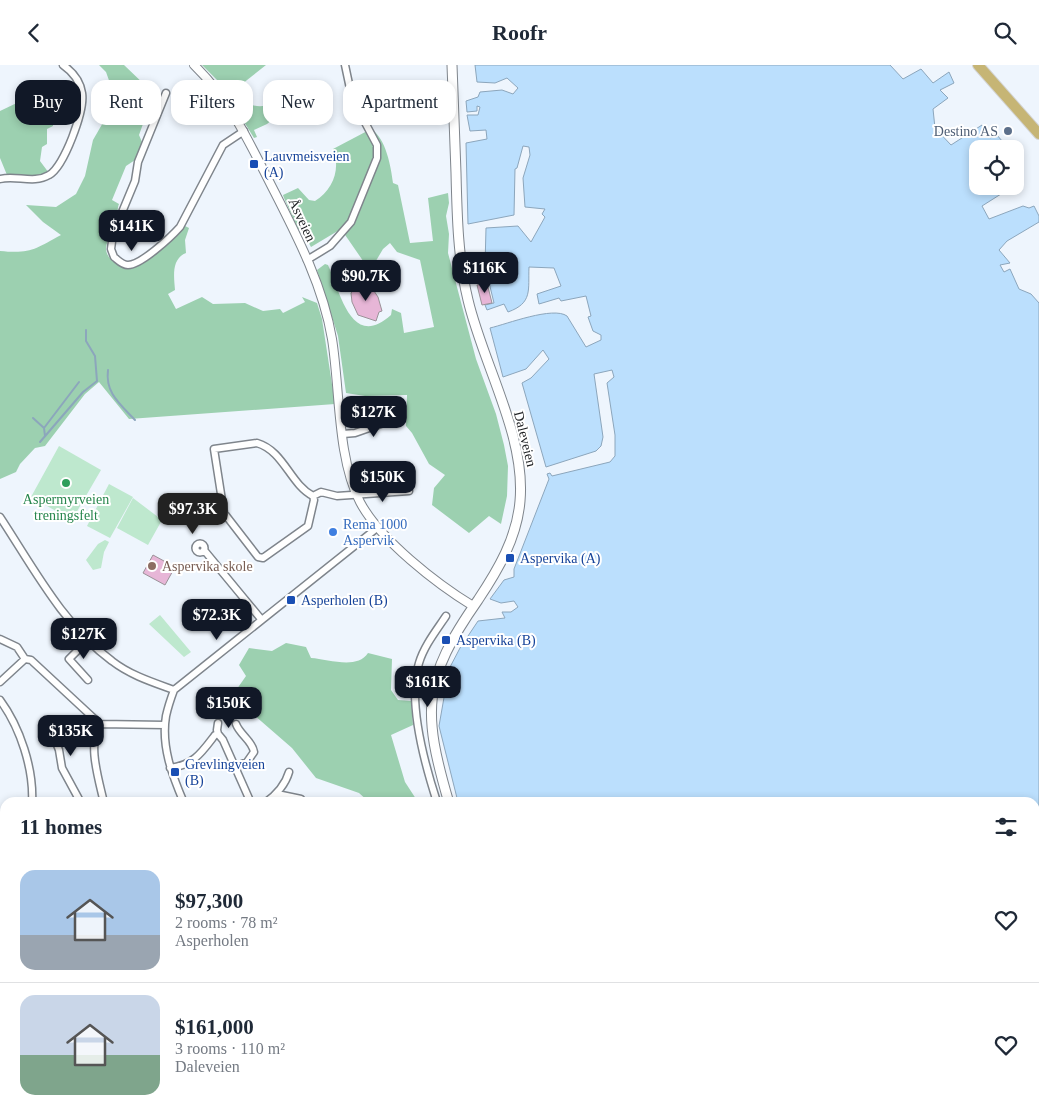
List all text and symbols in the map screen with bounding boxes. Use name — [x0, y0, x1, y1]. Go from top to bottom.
icon: back — [20, 19, 48, 47]
icon: search — [991, 19, 1019, 47]
text: Roofr — [492, 20, 547, 45]
chip: Buy — [15, 80, 81, 125]
chip: Rent — [91, 80, 161, 125]
chip: Filters — [171, 80, 253, 125]
chip: New — [263, 80, 333, 125]
chip: Apartment — [343, 80, 456, 125]
place label: Destino AS — [934, 124, 998, 139]
marker: Destino AS — [1002, 125, 1014, 137]
map controls — [969, 140, 1024, 195]
button: locate — [969, 140, 1024, 195]
place label: Lauvmeisveien (A) — [264, 149, 350, 181]
marker: Lauvmeisveien (A) — [248, 158, 260, 170]
street label: Åsveien — [286, 196, 318, 244]
pin: $141K — [97, 209, 167, 252]
text: $141K — [110, 217, 154, 234]
pin: $116K — [450, 251, 520, 294]
pin: $90.7K — [325, 259, 407, 302]
text: $116K — [463, 259, 507, 276]
text: $90.7K — [342, 267, 390, 284]
pin: $127K — [339, 395, 409, 438]
text: $127K — [352, 403, 396, 420]
street label: Daleveien — [511, 410, 539, 468]
pin: $150K — [348, 461, 418, 503]
text: $150K — [361, 468, 405, 485]
marker: Aspermyrveien treningsfelt — [60, 477, 72, 489]
place label: Aspermyrveien treningsfelt — [23, 492, 109, 523]
pin: $97.3K — [152, 493, 234, 535]
text: $97.3K — [169, 500, 217, 517]
place label: Rema 1000 Aspervik — [343, 517, 407, 548]
marker: Rema 1000 Aspervik — [327, 526, 339, 538]
place label: Aspervika (A) — [520, 551, 601, 567]
marker: Aspervika (A) — [504, 552, 516, 564]
place label: Aspervika skole — [162, 559, 253, 574]
marker: Aspervika skole — [146, 560, 158, 572]
place label: Asperholen (B) — [301, 593, 388, 609]
marker: Asperholen (B) — [285, 594, 297, 606]
pin: $72.3K — [176, 599, 258, 641]
text: $72.3K — [193, 606, 241, 623]
pin: $127K — [49, 617, 119, 660]
text: $127K — [62, 625, 106, 642]
place label: Aspervika (B) — [456, 633, 536, 649]
marker: Aspervika (B) — [440, 634, 452, 646]
pin: $161K — [393, 665, 463, 708]
text: $161K — [406, 673, 450, 690]
pin: $150K — [194, 687, 264, 729]
text: $150K — [207, 694, 251, 711]
pin: $135K — [36, 715, 106, 757]
text: $135K — [49, 722, 93, 739]
place label: Grevlingveien (B) — [185, 757, 265, 789]
marker: Grevlingveien (B) — [169, 766, 181, 778]
icon: filters — [992, 813, 1020, 841]
text: 11 homes — [20, 815, 102, 839]
text: $97,300 — [175, 889, 243, 913]
icon: home — [60, 890, 120, 950]
icon: heart — [992, 906, 1020, 934]
text: 2 rooms · 78 m² — [175, 914, 278, 931]
text: Asperholen — [175, 932, 249, 949]
icon: home — [60, 1015, 120, 1075]
text: $161,000 — [175, 1015, 254, 1039]
icon: heart — [992, 1031, 1020, 1059]
text: 3 rooms · 110 m² — [175, 1040, 285, 1057]
text: Daleveien — [175, 1058, 240, 1075]

